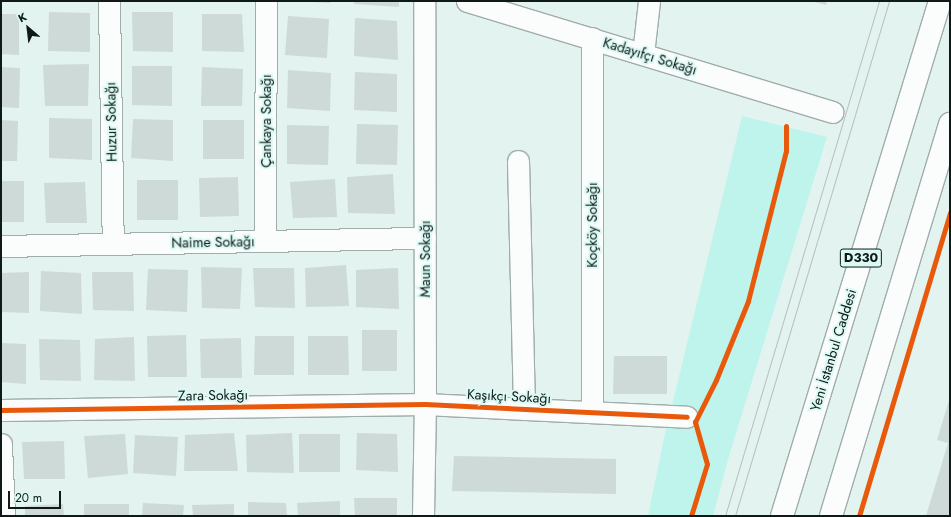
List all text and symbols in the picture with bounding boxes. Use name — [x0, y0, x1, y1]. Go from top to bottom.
north arrow — [8, 8, 48, 48]
text: K — [15, 9, 30, 26]
street label: Kadayıfçı Sokağı — [601, 34, 699, 78]
street label: Çankaya Sokağı — [258, 74, 274, 168]
street label: Huzur Sokağı — [102, 82, 120, 162]
street label: Koçköy Sokağı — [584, 182, 600, 268]
street label: Maun Sokağı — [417, 221, 433, 297]
street label: Naime Sokağı — [171, 233, 255, 251]
road number: D330 — [839, 247, 883, 269]
street label: Yeni İstanbul Caddesi — [806, 287, 860, 413]
street label: Kaşıkçı Sokağı — [466, 385, 552, 407]
street label: Zara Sokağı — [178, 386, 248, 404]
scale bar — [10, 483, 63, 509]
text: 20 m — [15, 489, 42, 507]

